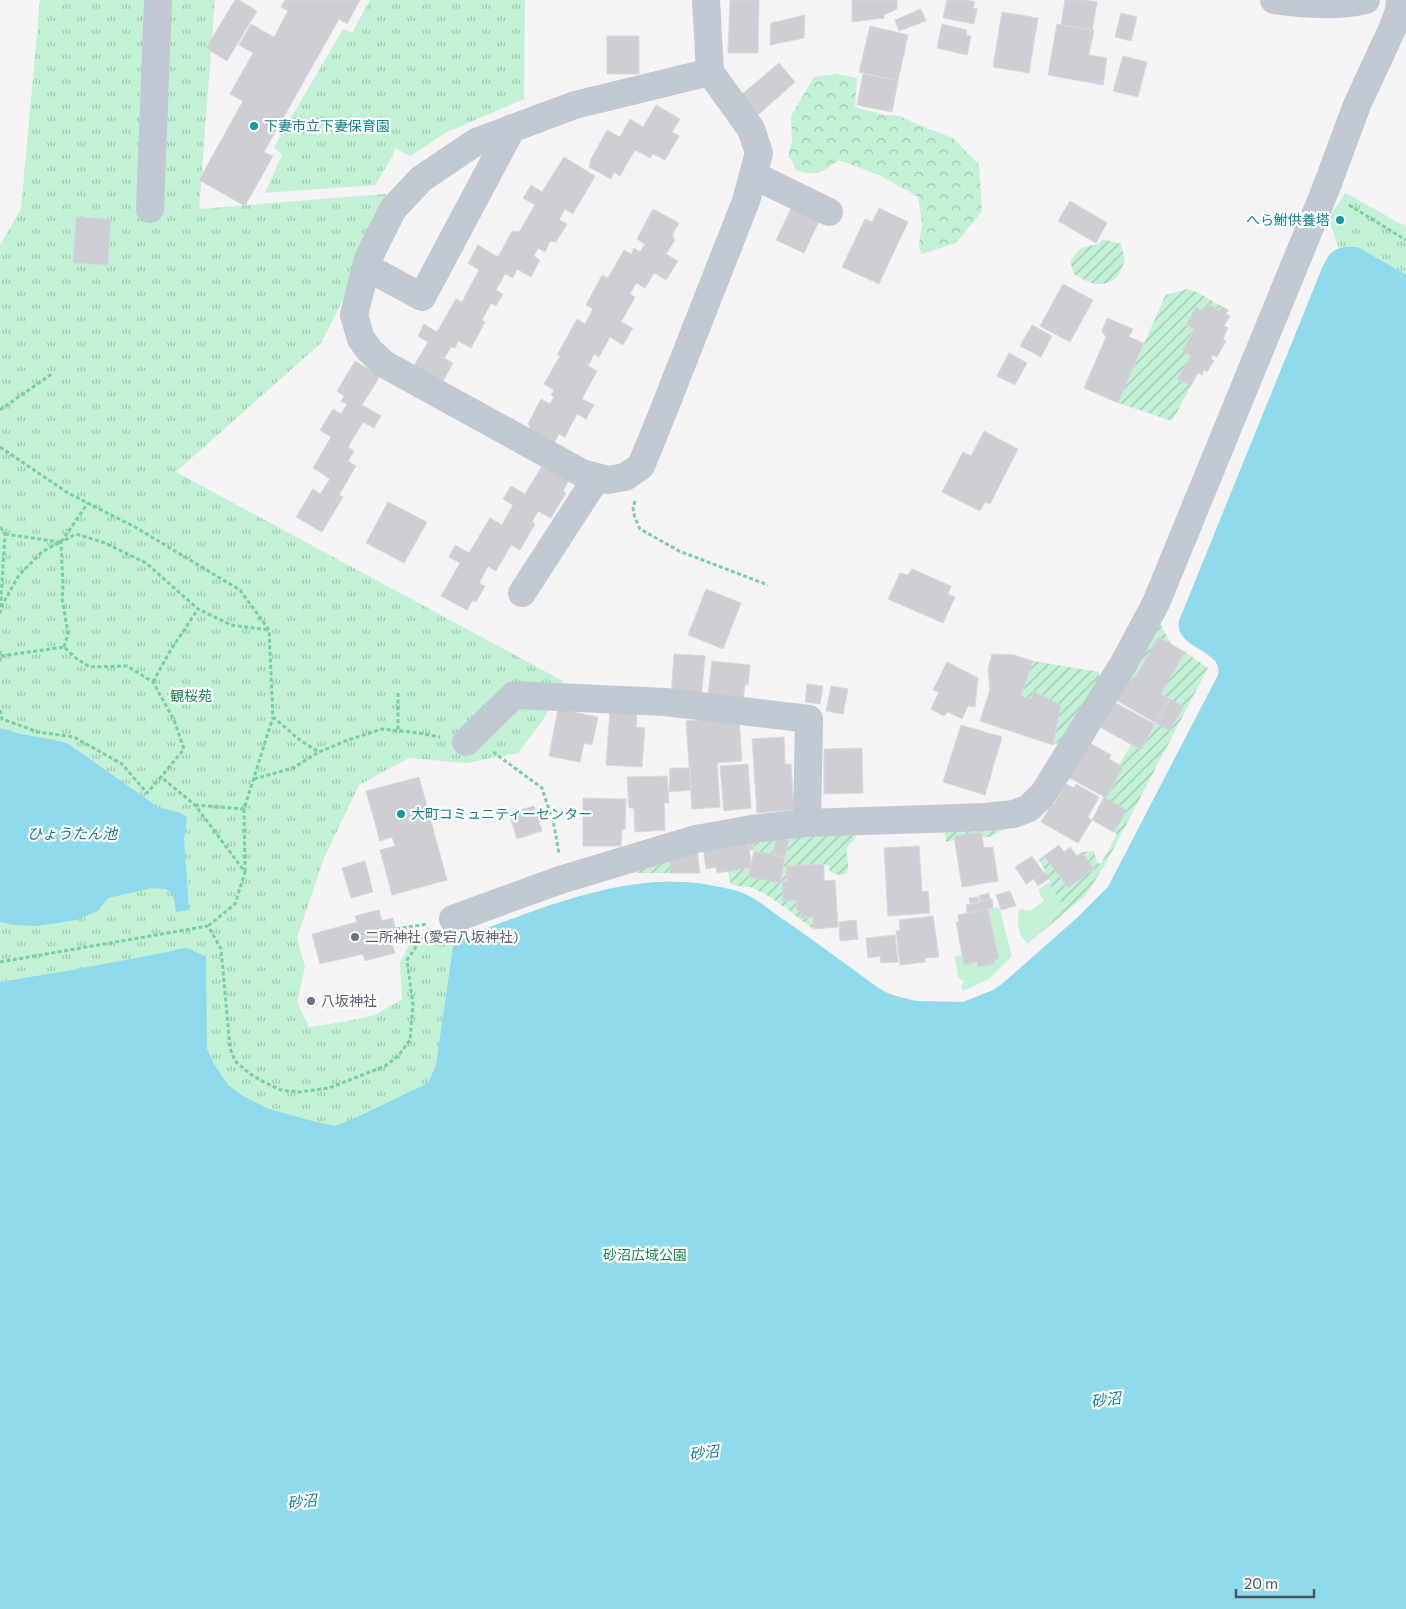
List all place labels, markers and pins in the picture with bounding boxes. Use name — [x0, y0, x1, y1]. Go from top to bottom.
place label: 下妻市立下妻保育園 — [264, 117, 390, 134]
marker: 下妻市立下妻保育園 — [248, 120, 260, 132]
place label: へら鮒供養塔 — [1246, 211, 1330, 228]
marker: へら鮒供養塔 — [1334, 214, 1346, 226]
place label: 大町コミュニティーセンター — [411, 805, 592, 822]
marker: 大町コミュニティーセンター — [395, 808, 407, 820]
place label: 二所神社 (愛宕八坂神社) — [365, 928, 518, 945]
marker: 二所神社 (愛宕八坂神社) — [349, 931, 361, 943]
place label: 八坂神社 — [321, 992, 377, 1009]
marker: 八坂神社 — [305, 995, 317, 1007]

